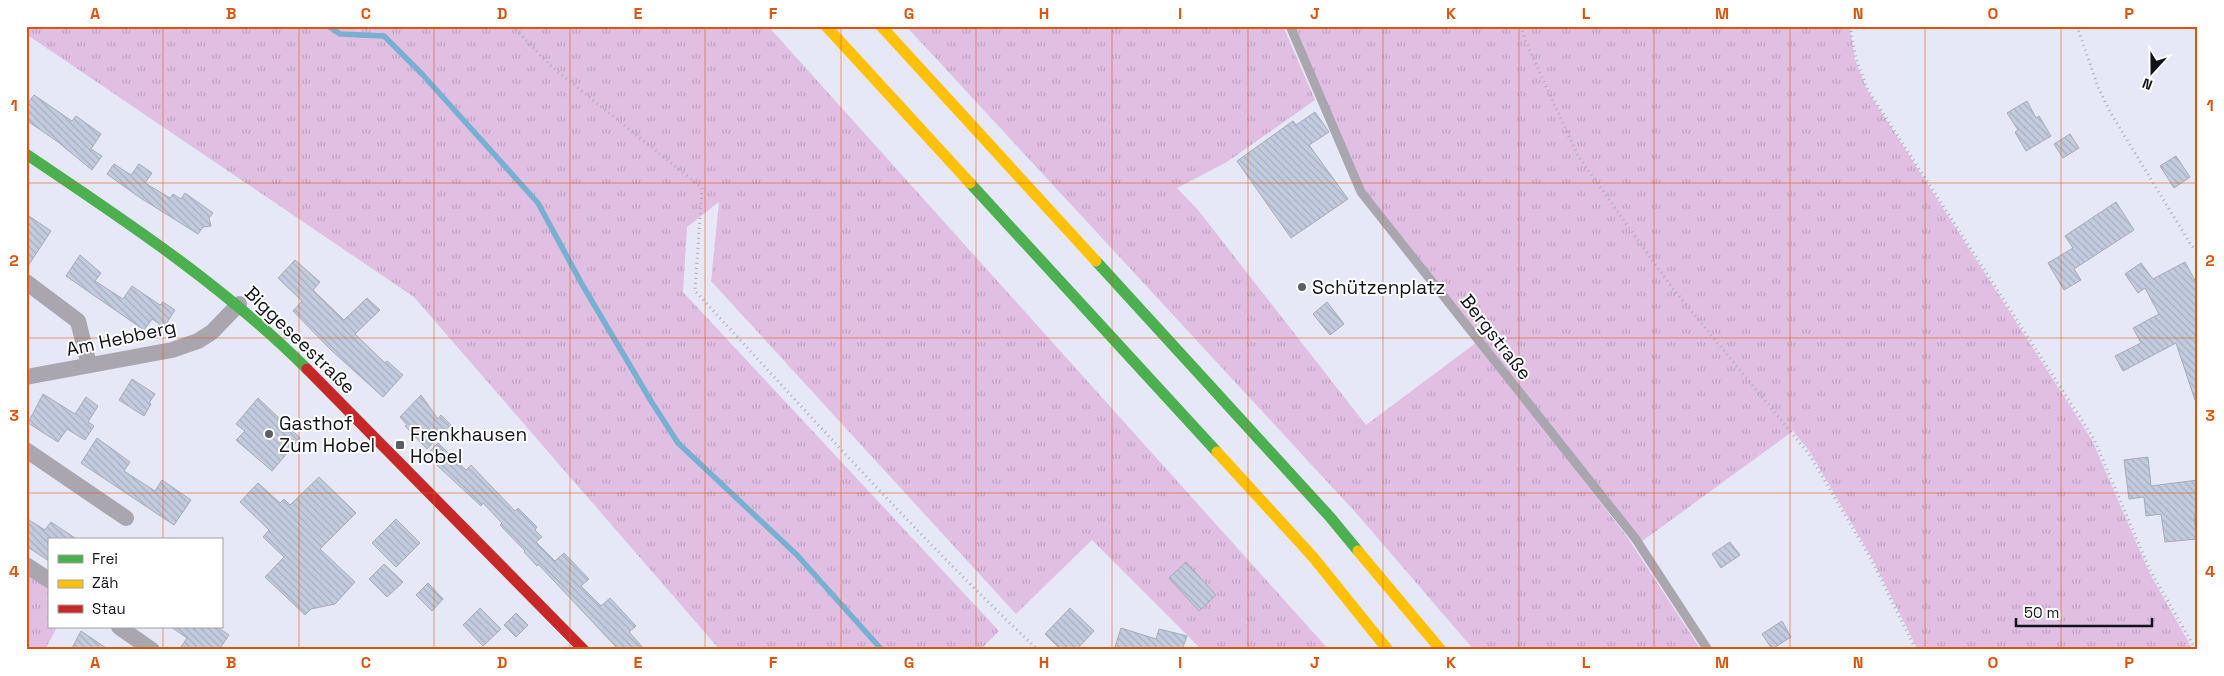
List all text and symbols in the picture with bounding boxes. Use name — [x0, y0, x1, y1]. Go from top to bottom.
text: A — [90, 3, 100, 24]
text: B — [226, 3, 236, 24]
text: C — [361, 3, 371, 24]
text: D — [497, 3, 507, 24]
text: E — [634, 3, 643, 24]
text: F — [769, 3, 778, 24]
text: G — [904, 3, 914, 24]
text: H — [1039, 3, 1049, 24]
text: I — [1178, 3, 1182, 24]
text: J — [1310, 3, 1320, 24]
text: K — [1446, 3, 1456, 24]
text: L — [1582, 3, 1591, 24]
text: M — [1715, 3, 1729, 24]
text: N — [1853, 3, 1863, 24]
text: O — [1988, 3, 1999, 24]
text: P — [2124, 3, 2134, 24]
north arrow — [2126, 48, 2176, 98]
text: N — [2140, 74, 2155, 94]
text: 1 — [10, 95, 18, 116]
text: 1 — [2206, 95, 2214, 116]
text: 2 — [9, 250, 19, 271]
text: 2 — [2205, 250, 2215, 271]
place label: Schützenplatz — [1312, 275, 1445, 300]
street label: Biggeseestraße — [239, 281, 361, 399]
marker: Schützenplatz — [1296, 281, 1308, 293]
street label: Bergstraße — [1455, 289, 1537, 385]
street label: Am Hebberg — [64, 314, 178, 362]
text: 3 — [9, 405, 19, 426]
text: 3 — [2205, 405, 2215, 426]
place label: Gasthof Zum Hobel — [279, 411, 375, 458]
place label: Frenkhausen Hobel — [410, 422, 527, 469]
marker: Gasthof Zum Hobel — [263, 428, 275, 440]
marker: Frenkhausen Hobel — [394, 439, 406, 451]
legend — [48, 538, 222, 628]
text: Frei — [92, 549, 118, 568]
text: 4 — [9, 561, 19, 582]
text: 4 — [2205, 561, 2215, 582]
text: Zäh — [92, 573, 118, 592]
scale bar — [2016, 596, 2153, 628]
text: Stau — [92, 599, 126, 618]
text: 50 m — [2024, 603, 2059, 622]
text: A — [90, 652, 100, 673]
text: B — [226, 652, 236, 673]
text: C — [361, 652, 371, 673]
text: D — [497, 652, 507, 673]
text: E — [634, 652, 643, 673]
text: F — [769, 652, 778, 673]
text: G — [904, 652, 914, 673]
text: H — [1039, 652, 1049, 673]
text: I — [1178, 652, 1182, 673]
text: J — [1310, 652, 1320, 673]
text: K — [1446, 652, 1456, 673]
text: L — [1582, 652, 1591, 673]
text: M — [1715, 652, 1729, 673]
text: N — [1853, 652, 1863, 673]
text: O — [1988, 652, 1999, 673]
text: P — [2124, 652, 2134, 673]

